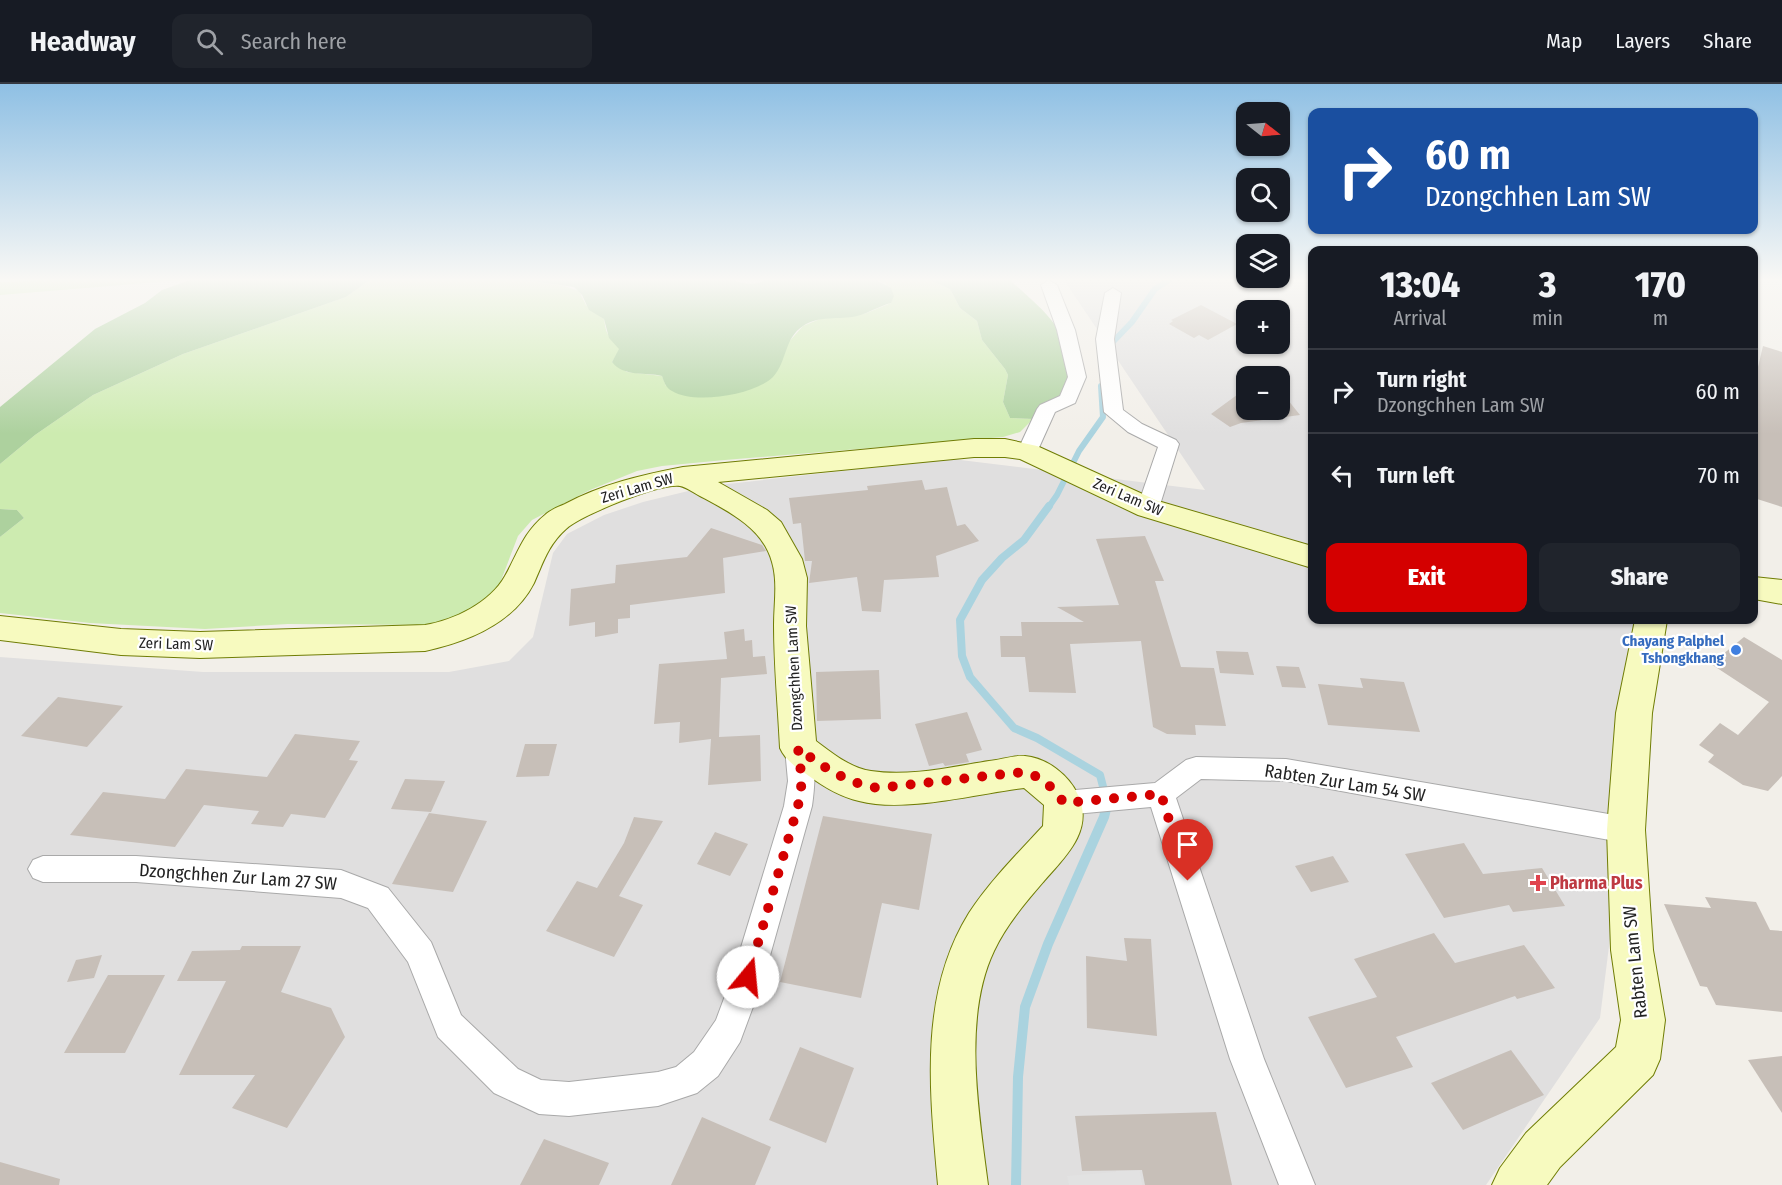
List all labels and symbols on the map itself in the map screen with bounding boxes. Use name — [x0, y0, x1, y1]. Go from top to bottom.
north arrow — [1236, 102, 1290, 156]
street label: Zeri Lam SW — [599, 469, 675, 507]
street label: Zeri Lam SW — [1090, 474, 1166, 520]
street label: Dzongchhen Lam SW — [782, 605, 806, 731]
place label: Chayang Palphel Tshongkhang — [1622, 632, 1725, 667]
street label: Zeri Lam SW — [139, 634, 213, 654]
marker: Chayang Palphel Tshongkhang — [1729, 643, 1743, 657]
street label: Rabten Zur Lam 54 SW — [1263, 759, 1427, 807]
pin — [1162, 819, 1213, 881]
street label: Dzongchhen Zur Lam 27 SW — [138, 859, 338, 895]
place label: Pharma Plus — [1550, 872, 1643, 894]
marker: Pharma Plus — [1531, 876, 1545, 890]
street label: Rabten Lam SW — [1618, 904, 1652, 1019]
position arrow — [716, 945, 780, 1009]

